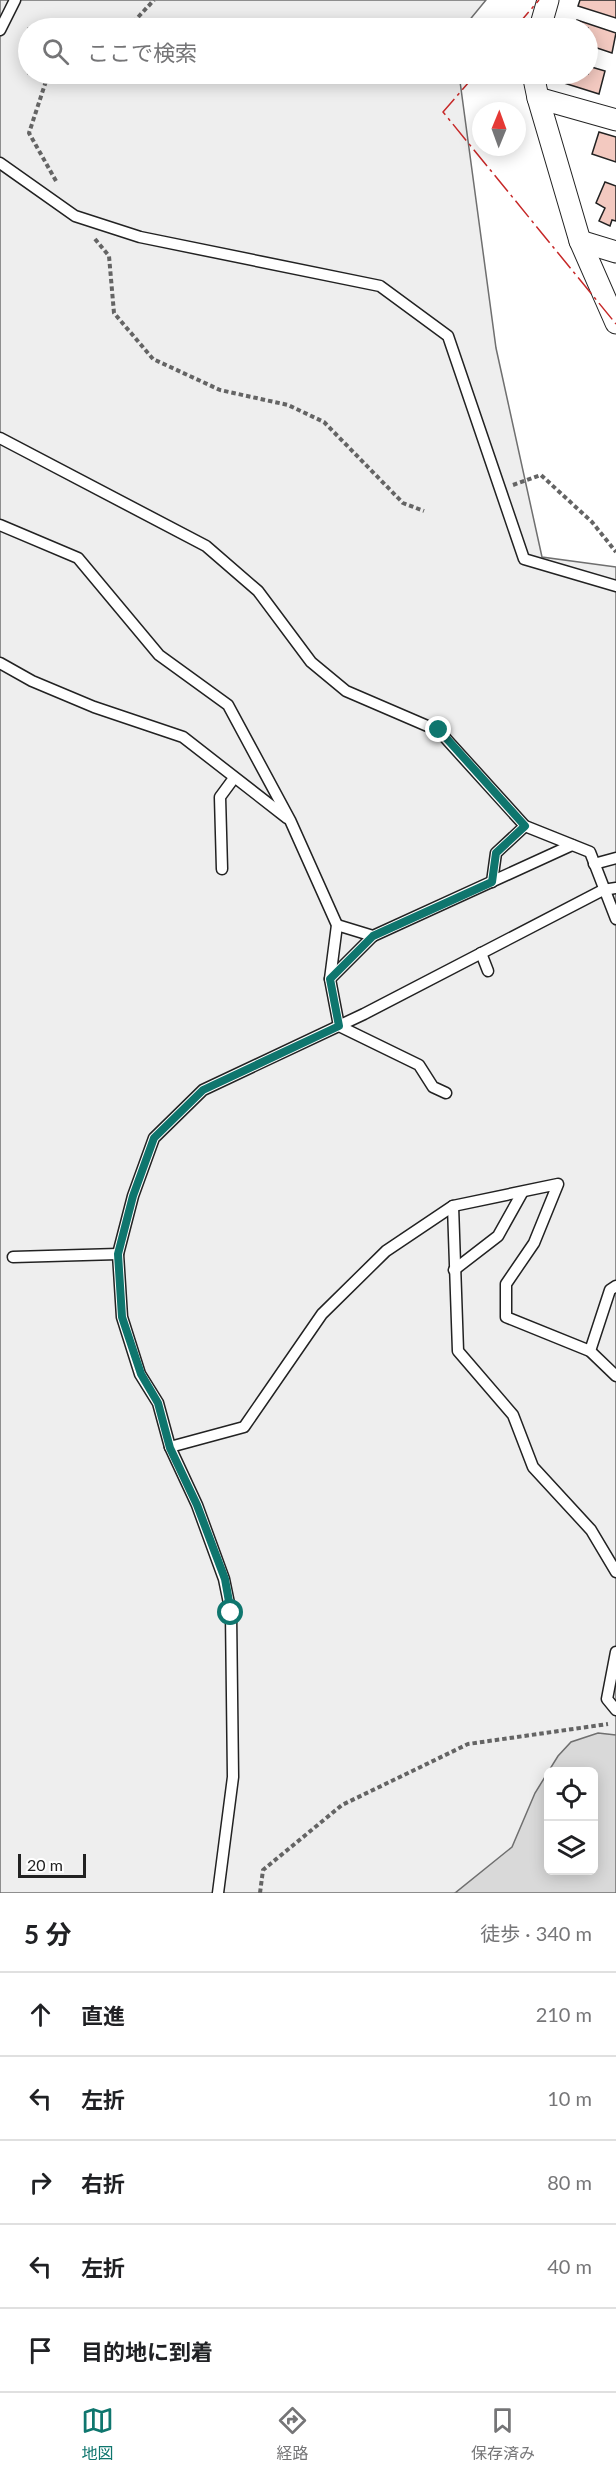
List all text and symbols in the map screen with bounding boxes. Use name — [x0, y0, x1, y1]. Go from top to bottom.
search box — [18, 18, 598, 84]
icon: search — [39, 35, 72, 68]
text: ここで検索 — [87, 39, 197, 66]
north arrow — [472, 102, 526, 156]
route end — [425, 716, 451, 742]
route start — [217, 1599, 243, 1625]
map controls — [544, 1767, 598, 1875]
button: locate — [544, 1767, 598, 1821]
button: layers — [544, 1821, 598, 1875]
scale bar — [18, 1851, 86, 1878]
text: 20 m — [27, 1855, 63, 1874]
text: 5 分 — [24, 1918, 71, 1950]
text: 徒歩 · 340 m — [480, 1921, 592, 1945]
icon: ahead — [24, 1998, 57, 2031]
text: 直進 — [81, 2002, 125, 2029]
text: 210 m — [536, 2002, 592, 2026]
icon: left — [24, 2082, 57, 2115]
text: 左折 — [81, 2086, 125, 2113]
text: 10 m — [547, 2086, 592, 2110]
icon: right — [24, 2166, 57, 2199]
text: 右折 — [81, 2170, 125, 2197]
text: 80 m — [547, 2170, 592, 2194]
icon: left — [24, 2250, 57, 2283]
text: 左折 — [81, 2254, 125, 2281]
text: 40 m — [547, 2254, 592, 2278]
icon: arrive — [24, 2334, 57, 2367]
text: 目的地に到着 — [81, 2338, 213, 2365]
tab: 地図 — [81, 2404, 114, 2464]
tab: 経路 — [276, 2404, 309, 2464]
tab: 保存済み — [471, 2404, 535, 2464]

